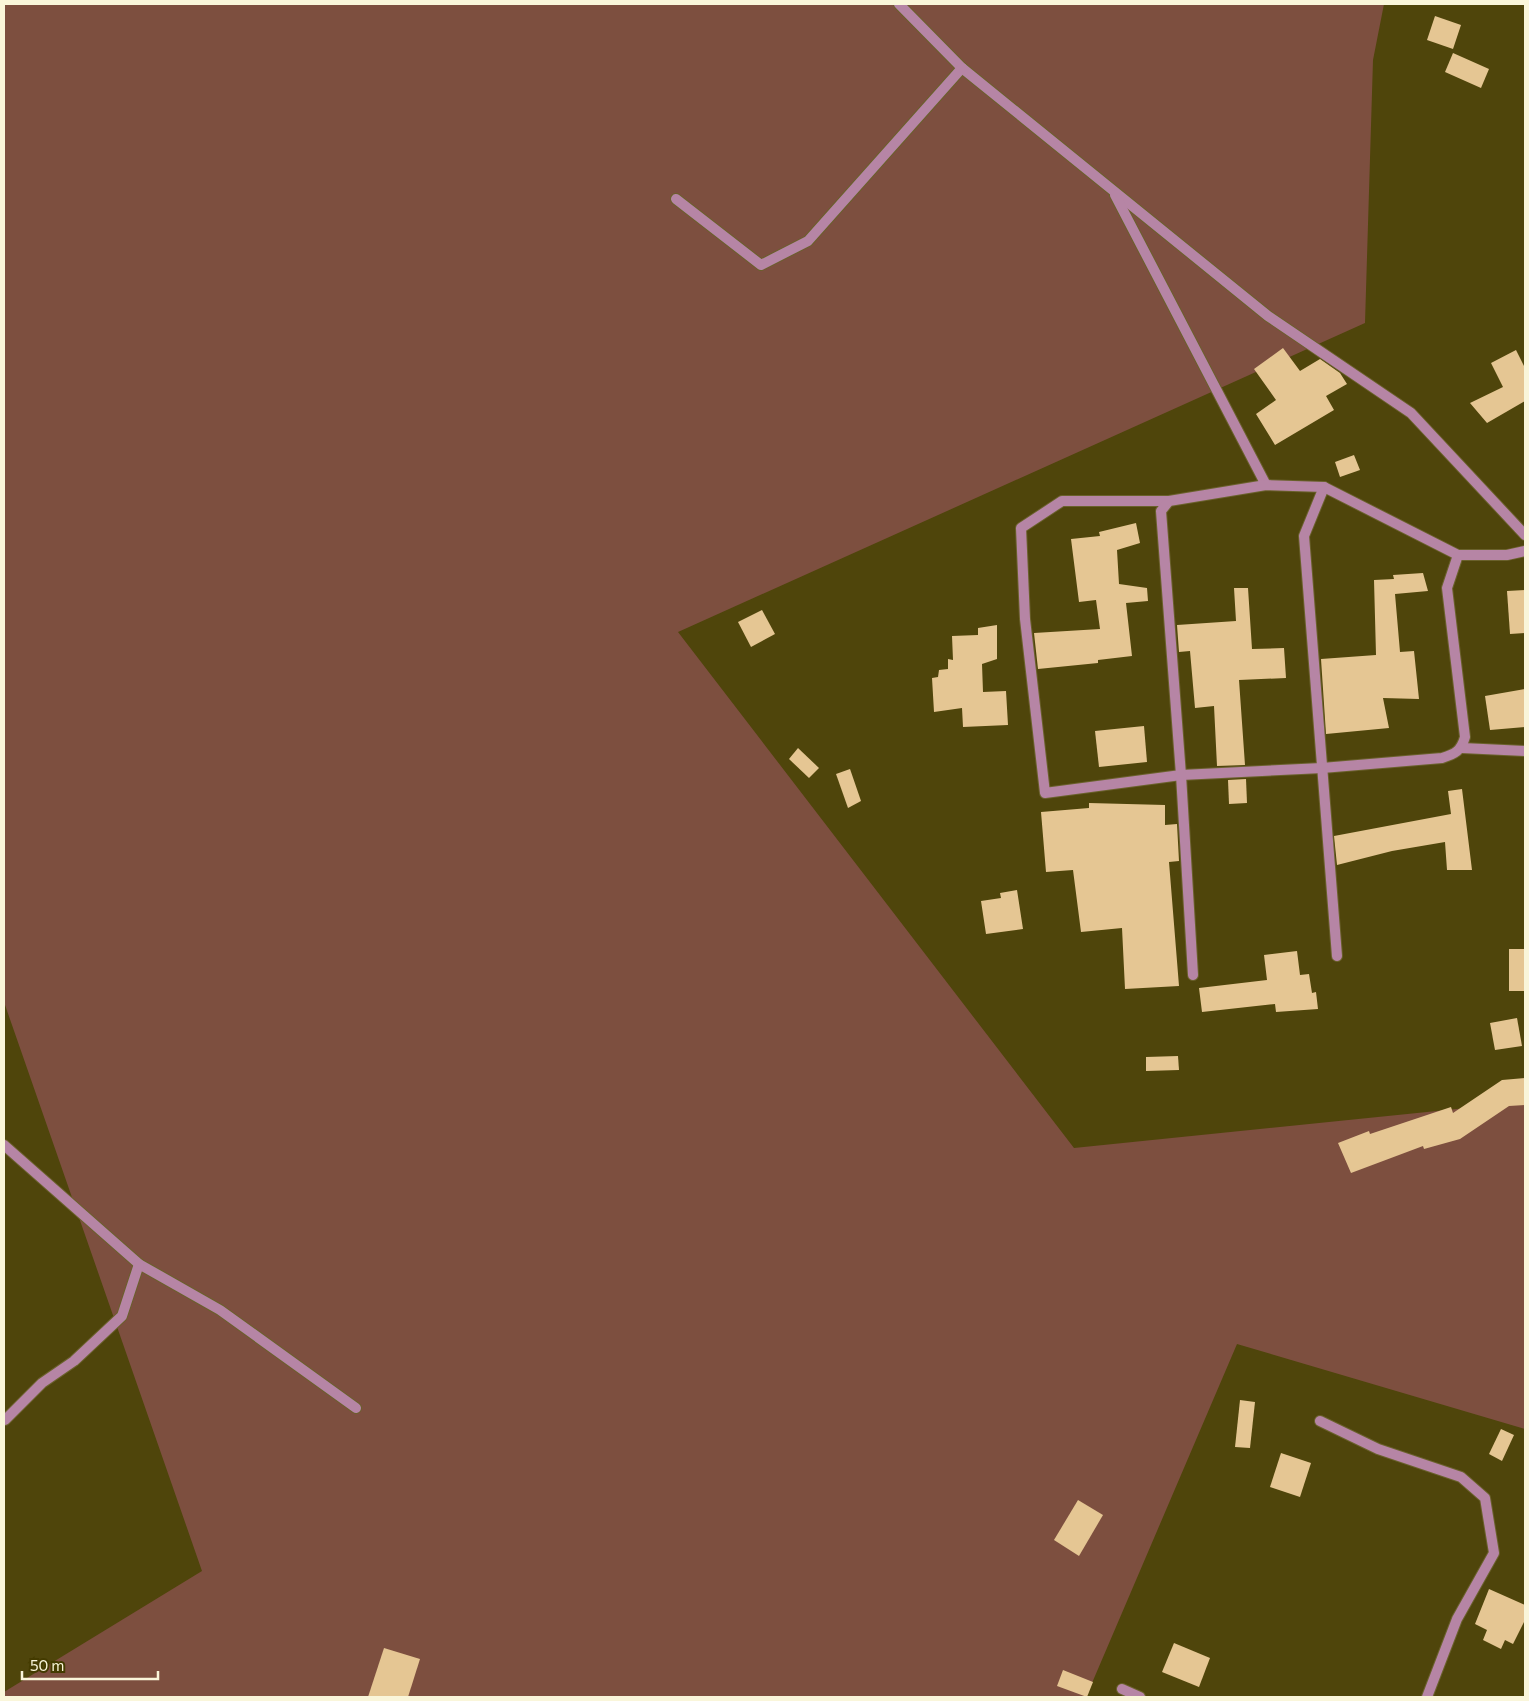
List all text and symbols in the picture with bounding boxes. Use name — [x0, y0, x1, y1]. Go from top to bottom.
scale bar — [22, 1648, 159, 1680]
text: 50 m — [30, 1656, 64, 1674]

